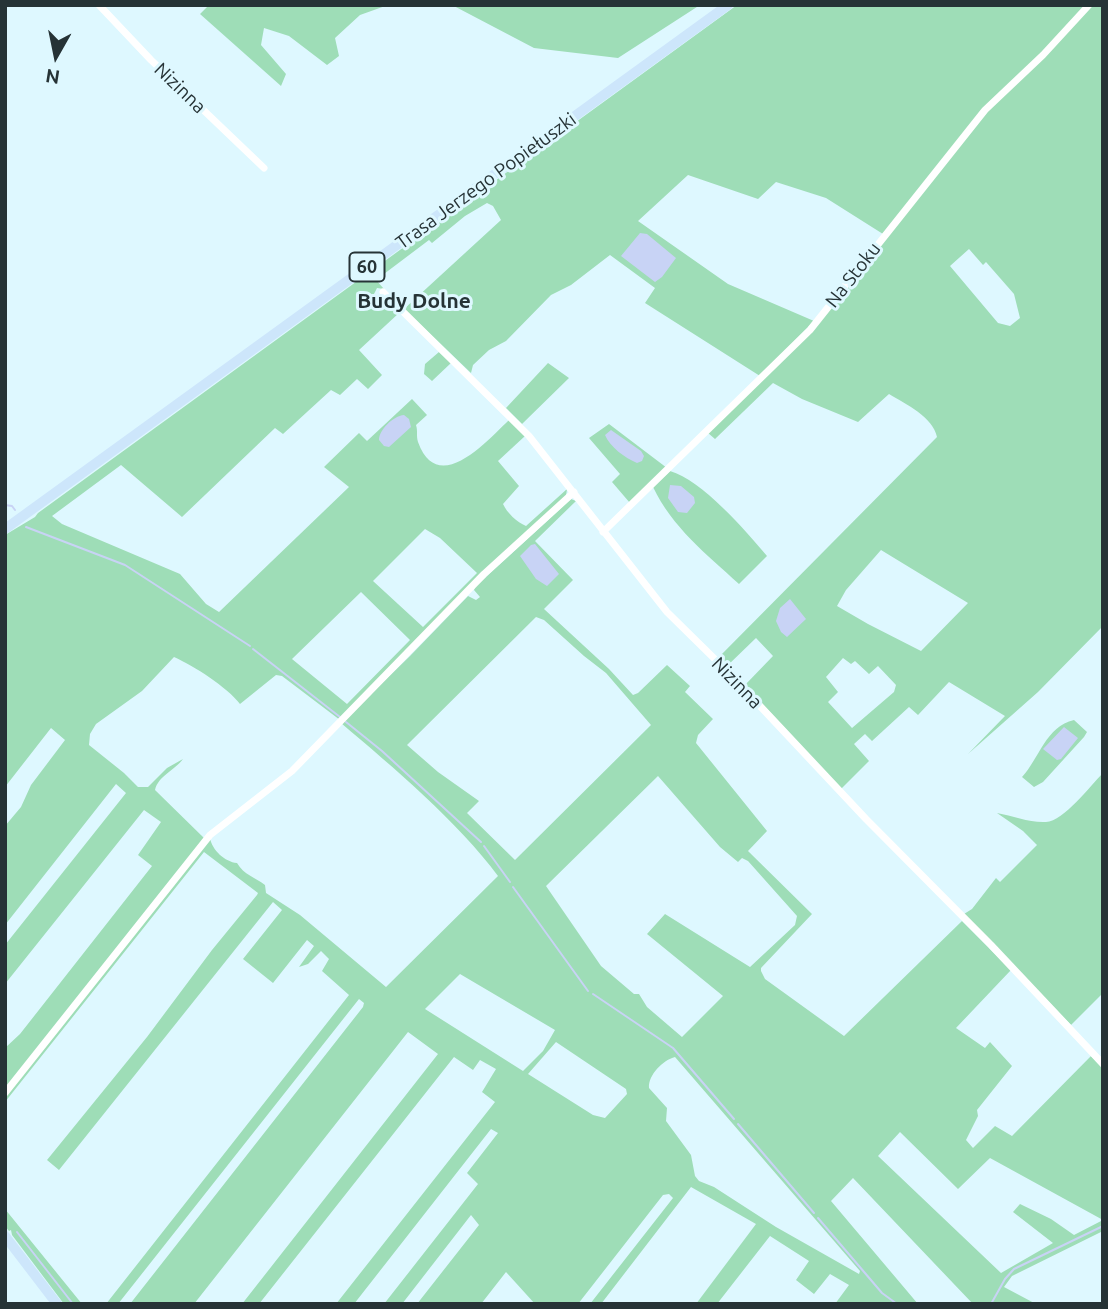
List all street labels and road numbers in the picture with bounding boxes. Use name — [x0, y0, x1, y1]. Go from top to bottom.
street label: Nizinna — [149, 58, 211, 118]
street label: Trasa Jerzego Popiełuszki — [391, 108, 581, 254]
street label: Na Stoku — [820, 238, 886, 312]
road number: 60 — [350, 253, 384, 282]
street label: Nizinna — [707, 652, 767, 714]

